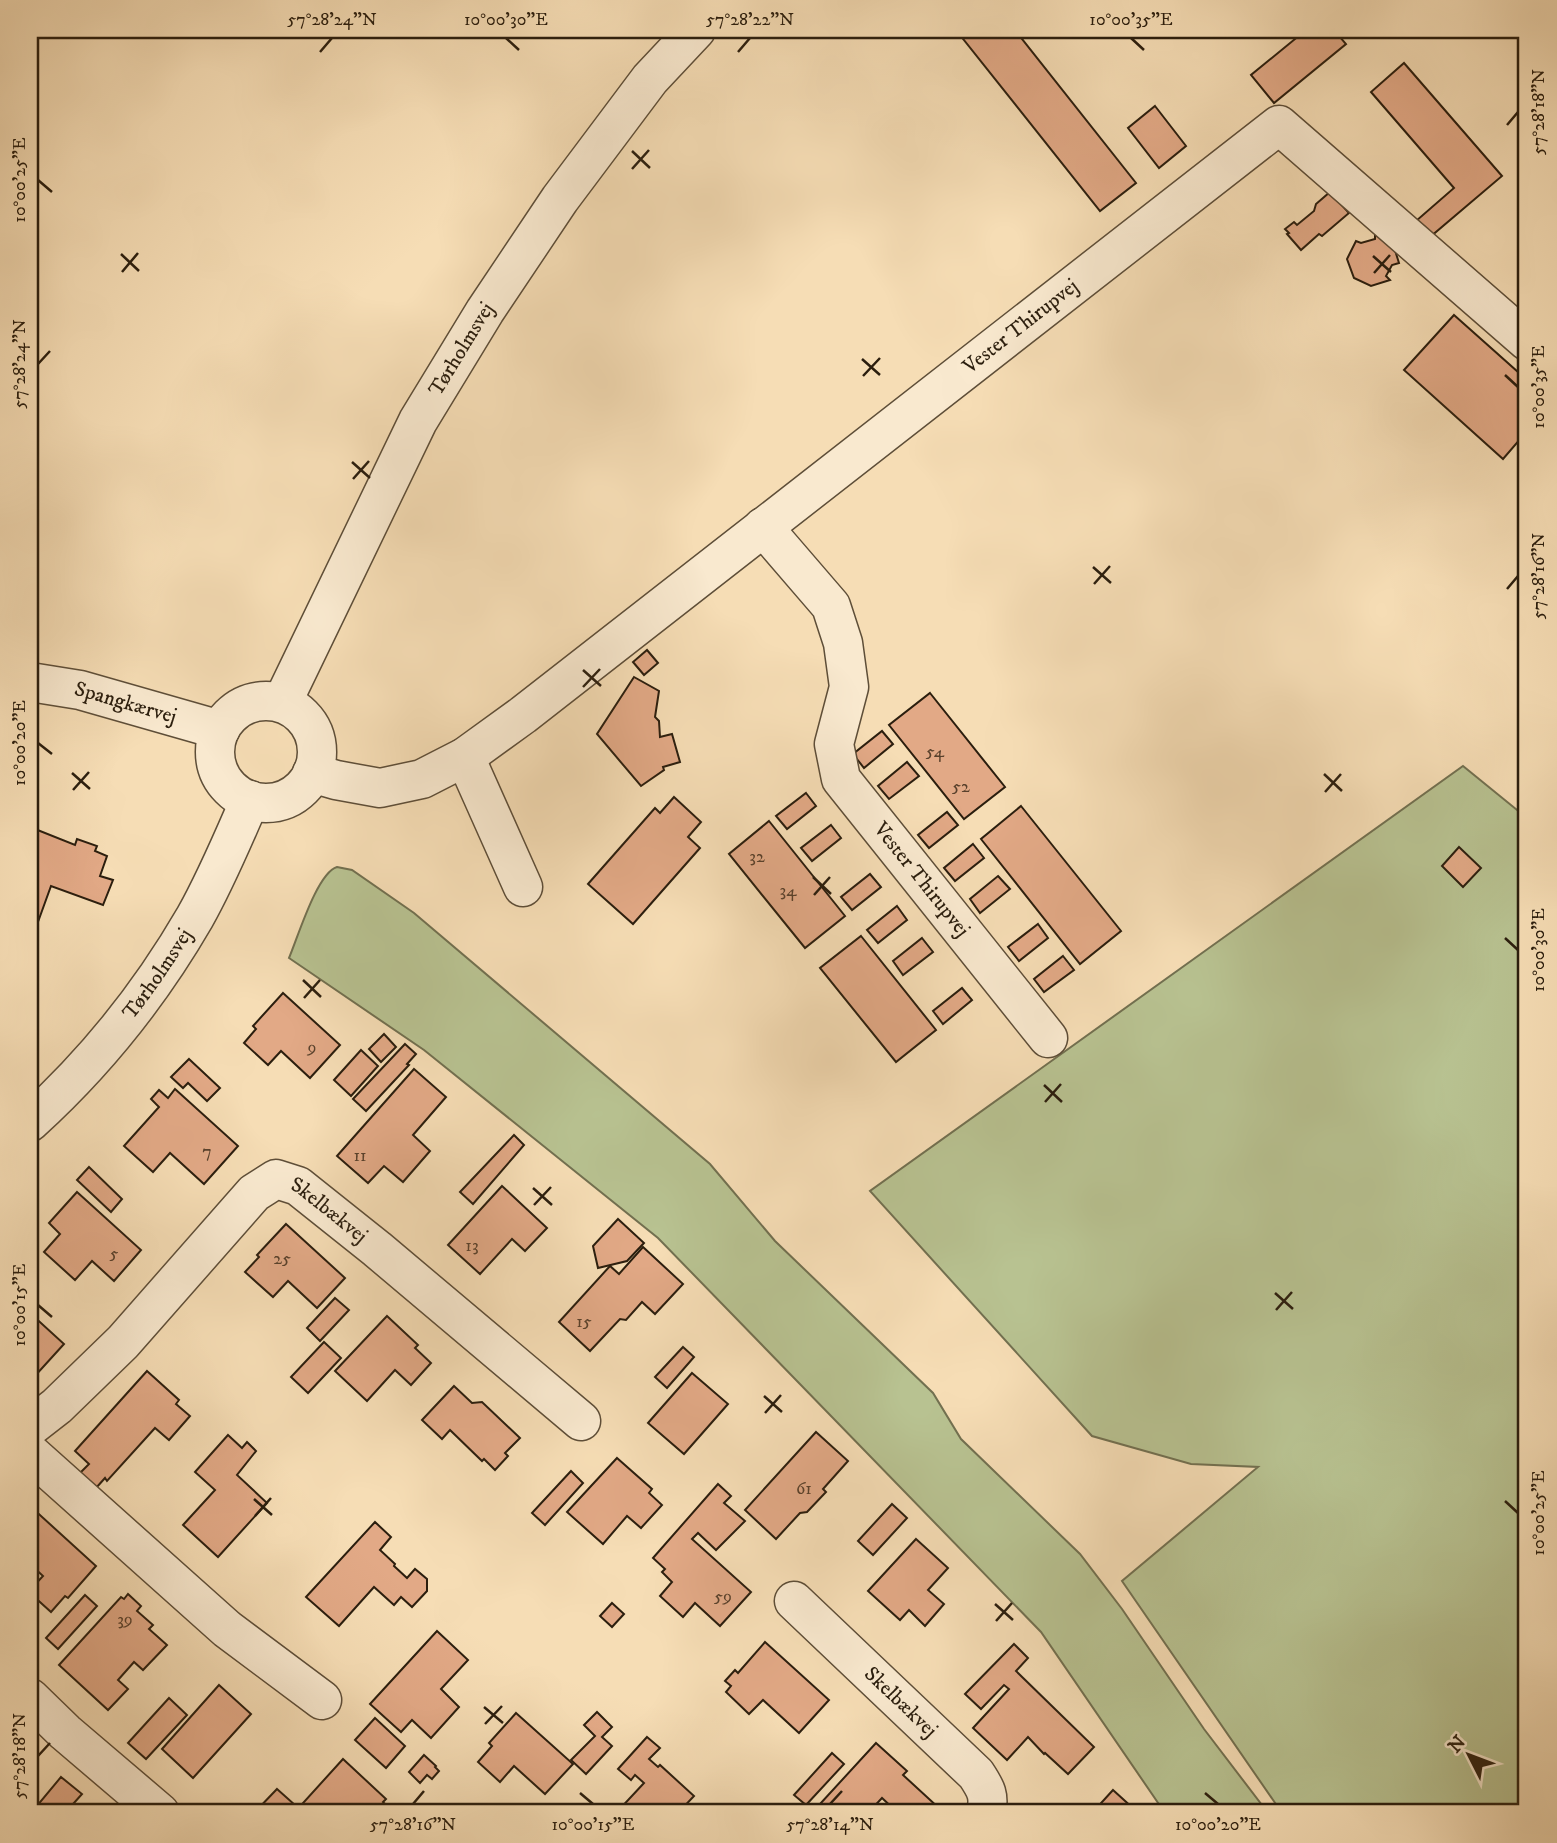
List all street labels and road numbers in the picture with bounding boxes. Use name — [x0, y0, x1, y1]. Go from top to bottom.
street label: Vester Thirupvej — [957, 273, 1084, 380]
street label: Tørholmsvej — [423, 297, 500, 401]
street label: Spangkærvej — [71, 676, 180, 730]
street label: Vester Thirupvej — [867, 816, 975, 942]
street label: Tørholmsvej — [117, 924, 198, 1025]
street label: Skelbækvej — [288, 1172, 373, 1249]
street label: Skelbækvej — [858, 1661, 943, 1743]

